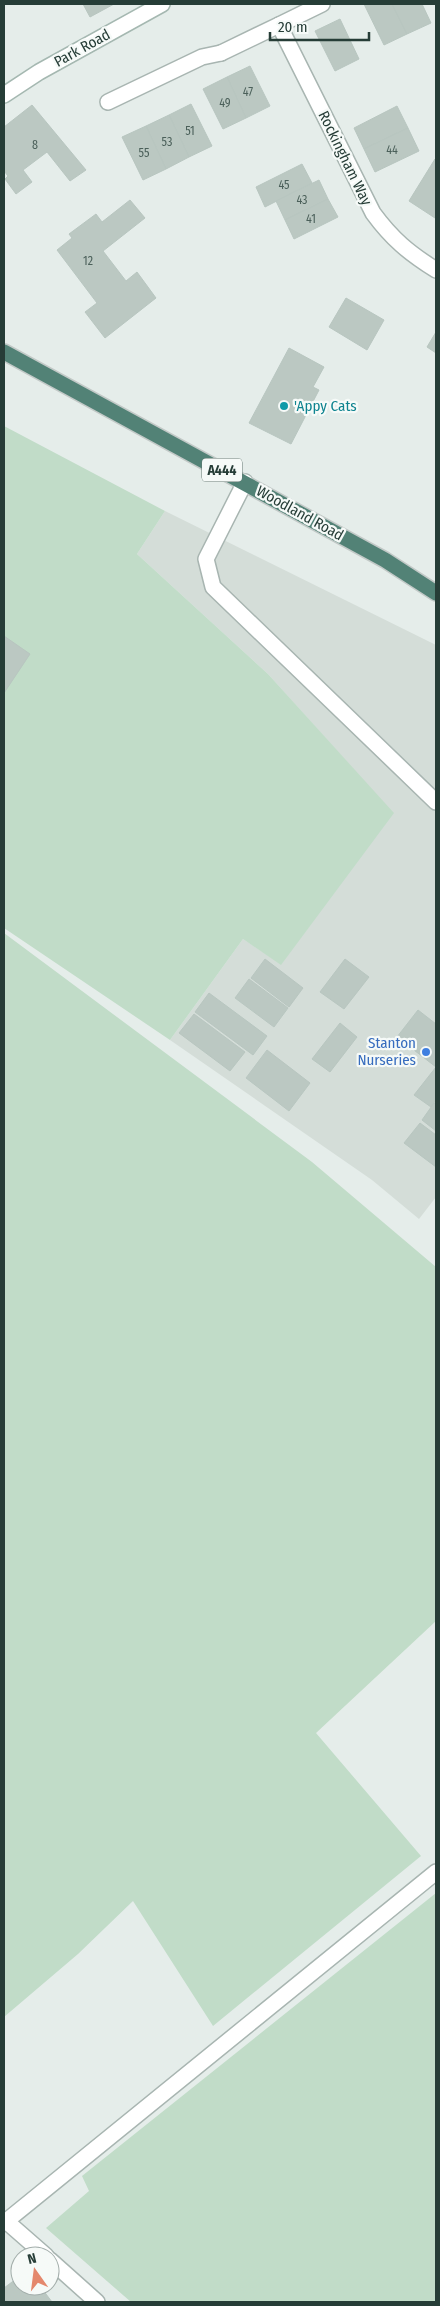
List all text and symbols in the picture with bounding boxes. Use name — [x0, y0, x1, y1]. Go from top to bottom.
scale bar — [270, 10, 369, 42]
text: 20 m — [278, 18, 308, 36]
street label: Park Road — [51, 25, 113, 71]
house number: 47 — [243, 85, 253, 99]
house number: 49 — [219, 96, 231, 110]
street label: Rockingham Way — [314, 108, 376, 208]
house number: 51 — [185, 124, 195, 138]
house number: 53 — [162, 135, 172, 149]
house number: 8 — [32, 138, 38, 152]
house number: 44 — [386, 143, 398, 157]
house number: 55 — [139, 146, 150, 160]
house number: 45 — [278, 178, 290, 192]
house number: 43 — [296, 193, 308, 207]
house number: 41 — [306, 212, 316, 226]
house number: 12 — [83, 254, 93, 268]
place label: 'Appy Cats — [294, 397, 357, 415]
marker: 'Appy Cats — [278, 400, 290, 412]
road number: A444 — [202, 458, 242, 482]
street label: Woodland Road — [253, 482, 347, 544]
place label: Stanton Nurseries — [357, 1034, 416, 1069]
marker: Stanton Nurseries — [420, 1046, 432, 1058]
north arrow — [10, 2246, 60, 2296]
text: N — [26, 2250, 38, 2268]

